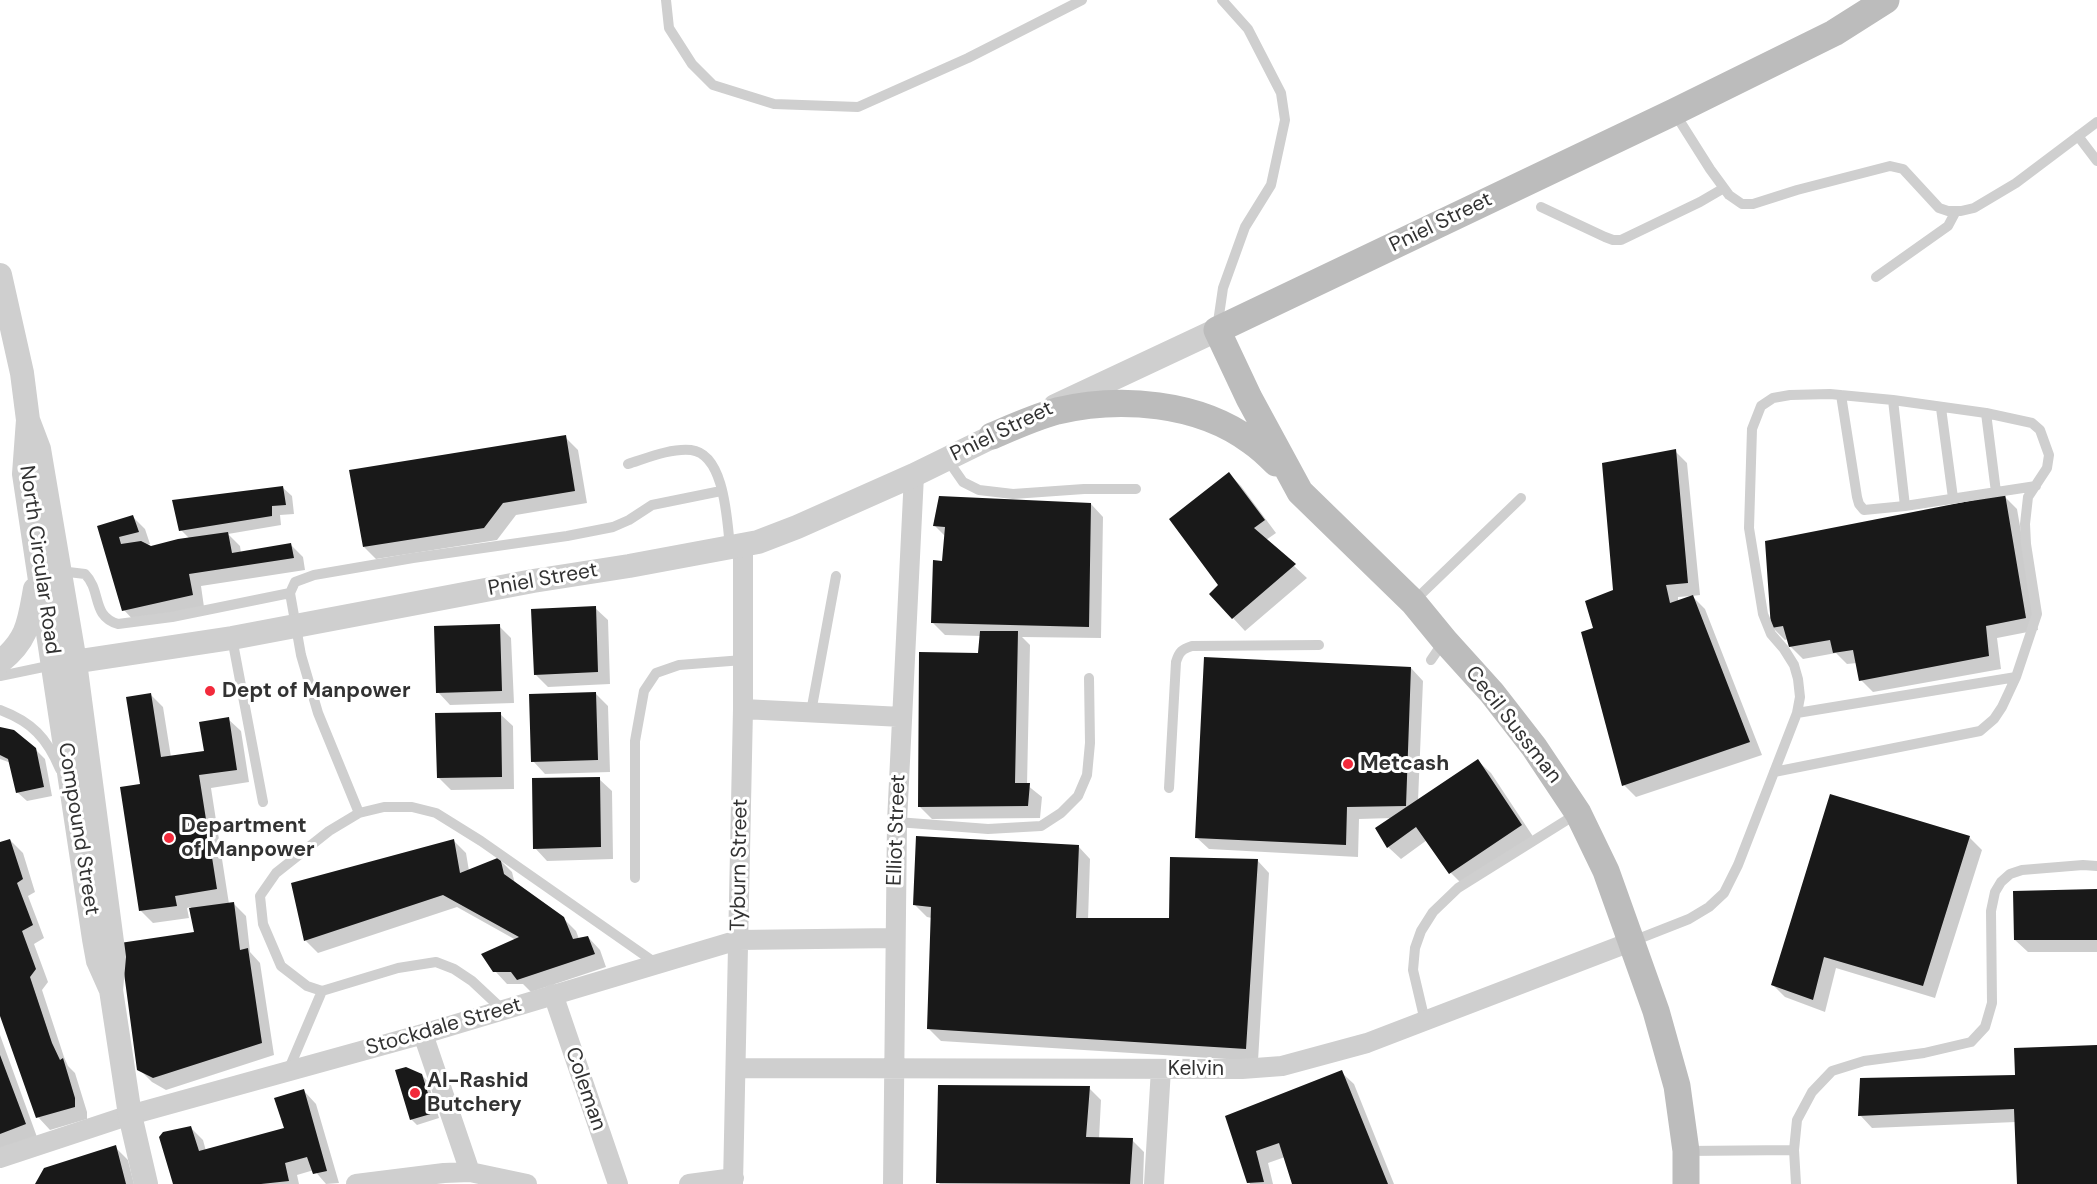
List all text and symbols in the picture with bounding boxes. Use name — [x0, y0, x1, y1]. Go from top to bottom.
street label: Pniel Street — [1386, 187, 1496, 259]
street label: Pniel Street — [947, 396, 1057, 468]
street label: North Circular Road — [13, 464, 65, 656]
street label: Pniel Street — [486, 558, 600, 602]
street label: Cecil Sussman — [1459, 661, 1567, 789]
place label: Dept of Manpower — [222, 678, 411, 704]
marker: Dept of Manpower — [203, 684, 217, 698]
street label: Compound Street — [52, 741, 104, 917]
place label: Metcash — [1360, 751, 1449, 777]
marker: Metcash — [1341, 757, 1355, 771]
street label: Elliot Street — [882, 774, 912, 886]
street label: Tyburn Street — [726, 799, 754, 931]
place label: Department of Manpower — [181, 813, 315, 863]
marker: Department of Manpower — [162, 831, 176, 845]
street label: Stockdale Street — [363, 993, 525, 1061]
street label: Coleman — [559, 1044, 611, 1134]
street label: Kelvin — [1168, 1056, 1224, 1082]
place label: Al-Rashid Butchery — [427, 1068, 528, 1118]
marker: Al-Rashid Butchery — [408, 1086, 422, 1100]

